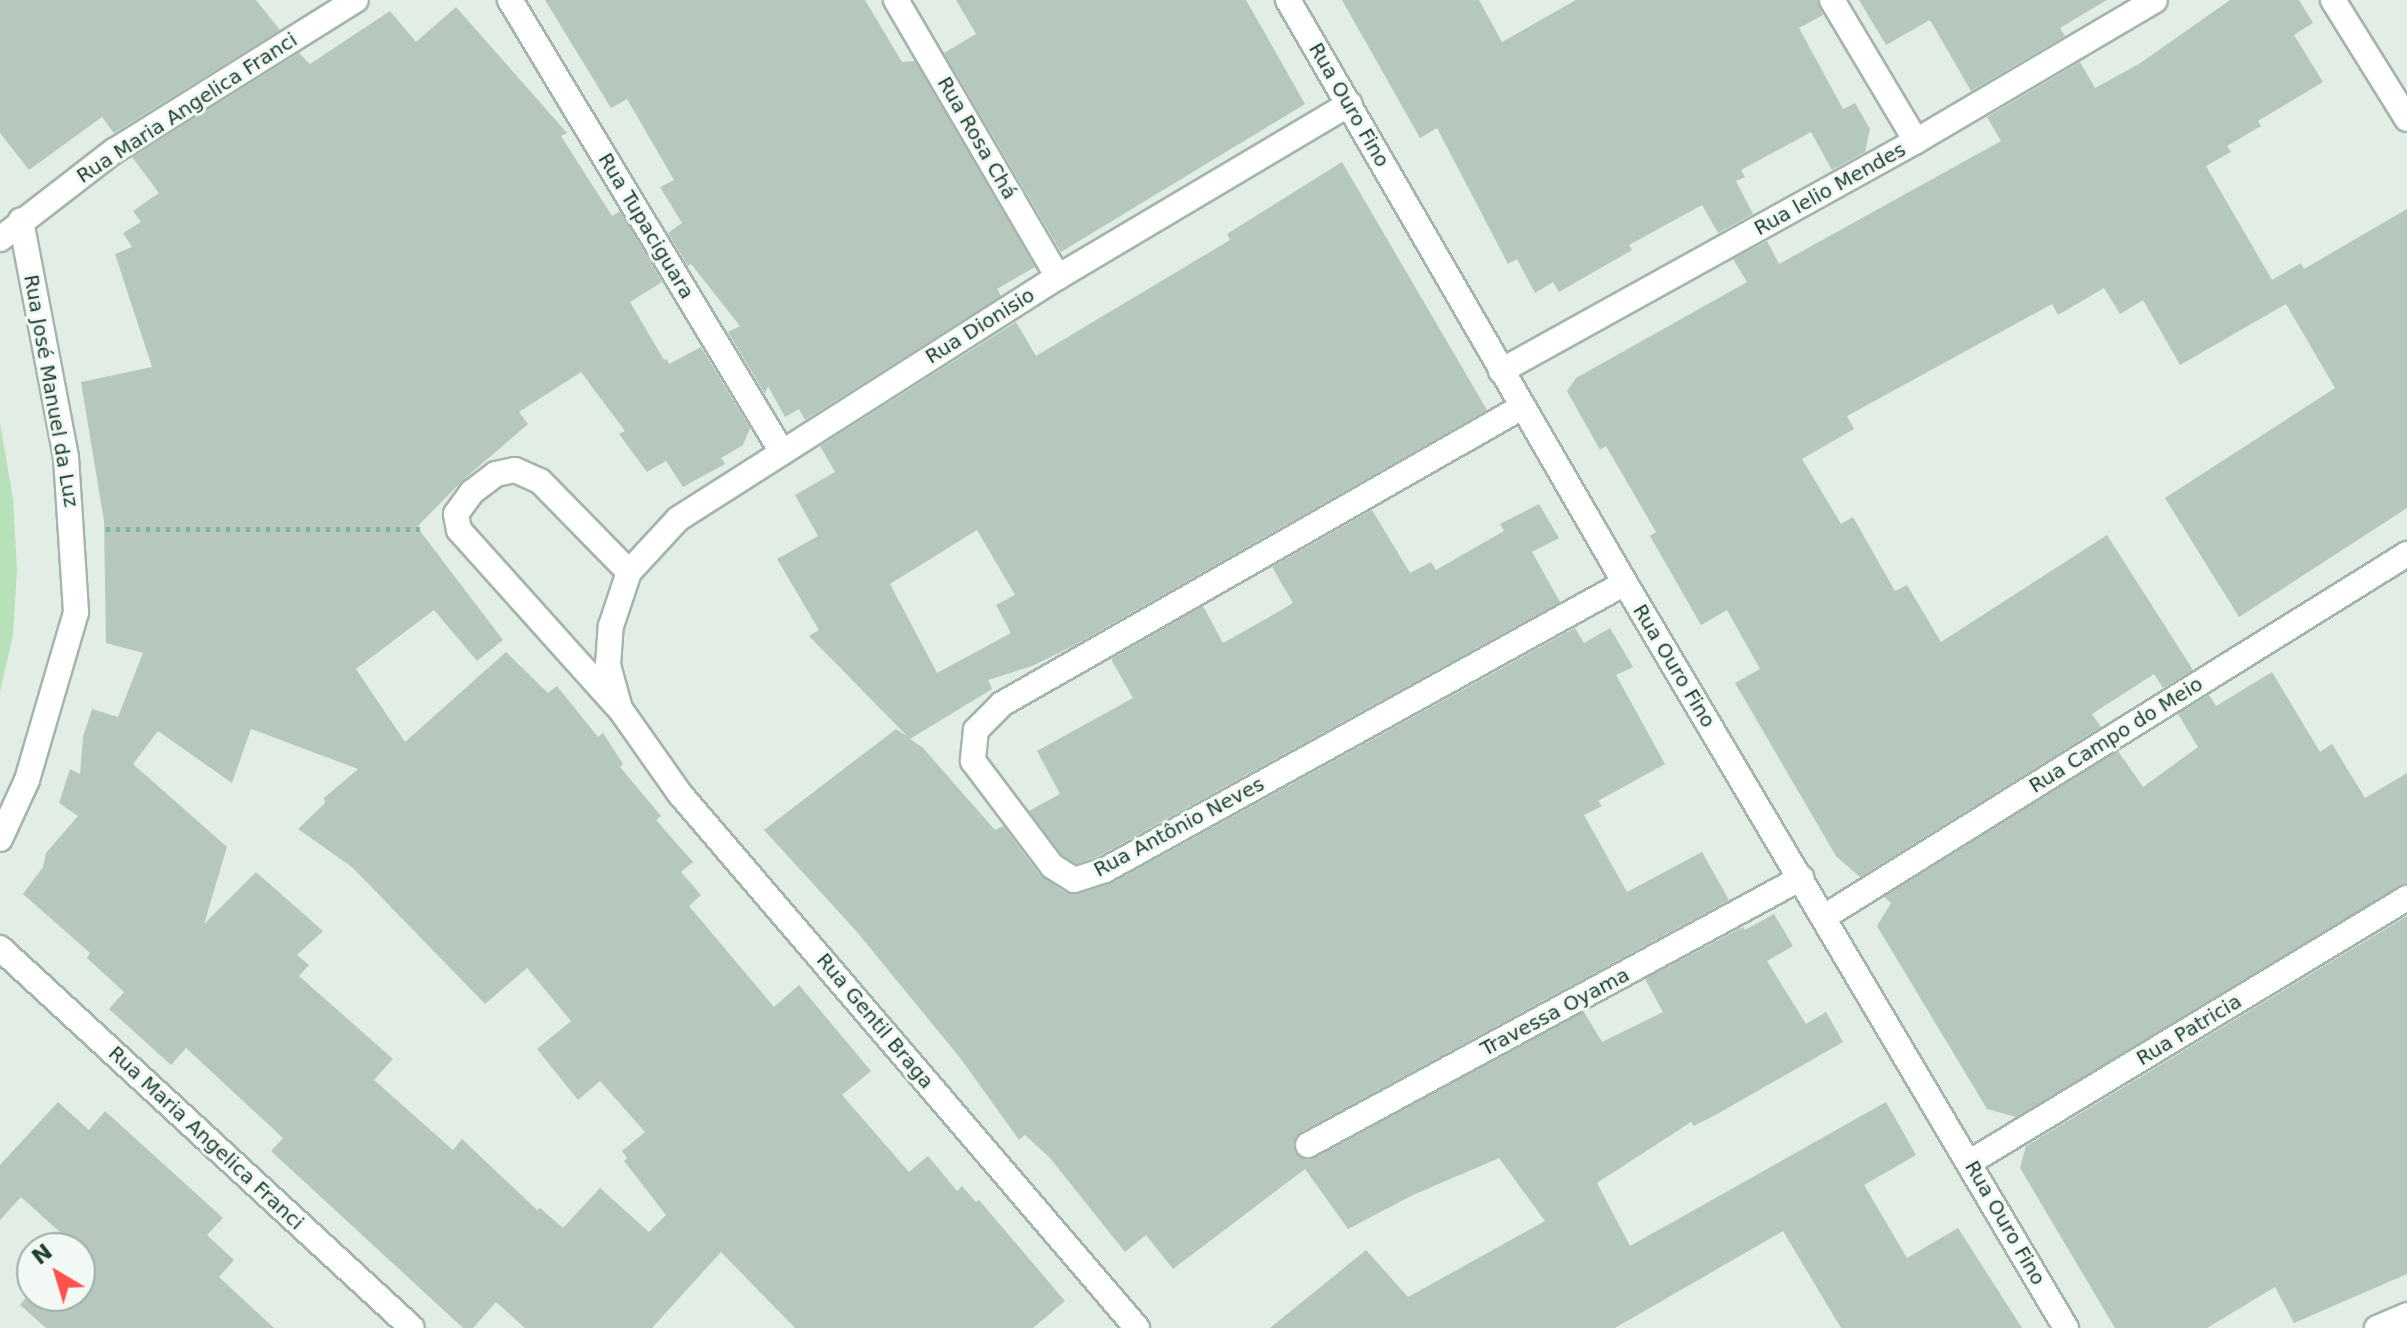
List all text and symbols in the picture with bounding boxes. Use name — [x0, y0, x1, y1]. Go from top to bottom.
street label: Rua Maria Angelica Franci — [72, 28, 302, 188]
street label: Rua Ouro Fino — [1304, 39, 1394, 171]
street label: Rua Rosa Chá — [932, 72, 1022, 204]
street label: Rua lelio Mendes — [1750, 137, 1910, 241]
street label: Rua Tupaciguara — [593, 149, 699, 303]
street label: Rua José Manuel da Luz — [19, 273, 83, 509]
street label: Rua Dionisio — [921, 283, 1039, 369]
street label: Rua Ouro Fino — [1628, 600, 1720, 732]
street label: Rua Campo do Meio — [2025, 672, 2207, 798]
street label: Rua Antônio Neves — [1090, 772, 1268, 882]
street label: Rua Gentil Braga — [811, 948, 939, 1094]
street label: Travessa Oyama — [1477, 963, 1633, 1061]
street label: Rua Patricia — [2132, 989, 2246, 1071]
street label: Rua Maria Angelica Franci — [103, 1041, 309, 1235]
street label: Rua Ouro Fino — [1960, 1157, 2050, 1289]
north arrow — [16, 1232, 96, 1312]
text: N — [27, 1239, 57, 1270]

